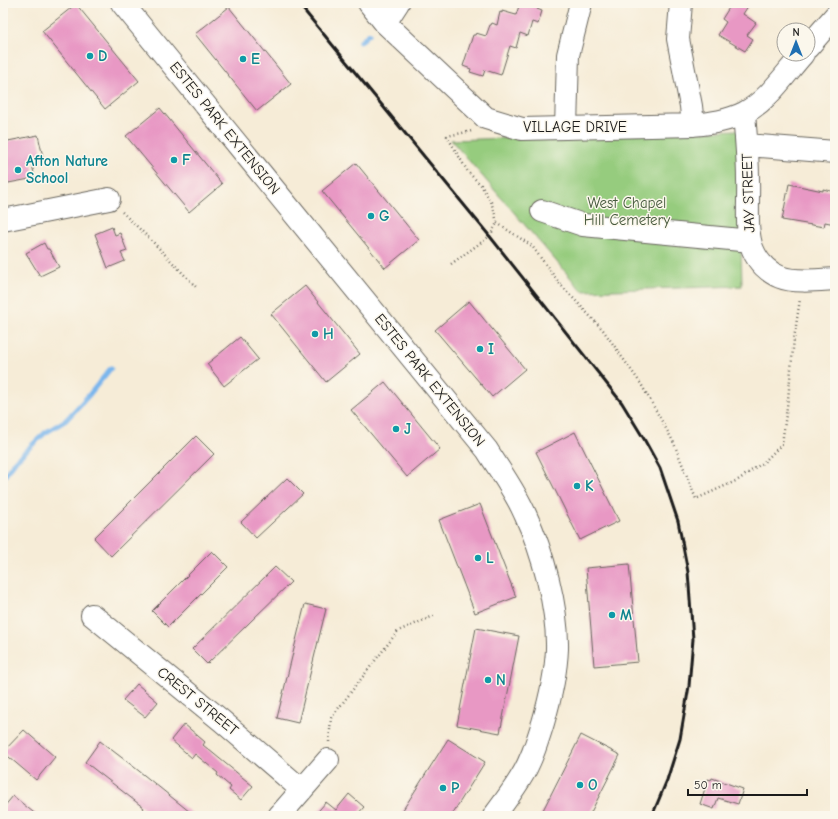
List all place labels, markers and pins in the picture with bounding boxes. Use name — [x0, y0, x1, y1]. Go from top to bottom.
place label: D — [98, 47, 107, 65]
place label: E — [251, 50, 260, 68]
marker: D — [85, 51, 95, 61]
marker: E — [238, 54, 248, 64]
place label: F — [182, 151, 191, 169]
place label: Afton Nature School — [26, 152, 108, 187]
marker: F — [169, 155, 179, 165]
marker: Afton Nature School — [13, 165, 23, 175]
place label: G — [379, 207, 390, 225]
marker: G — [366, 211, 376, 221]
place label: H — [323, 325, 334, 343]
marker: H — [310, 329, 320, 339]
place label: I — [488, 340, 494, 358]
marker: I — [475, 344, 485, 354]
place label: J — [404, 420, 411, 438]
marker: J — [391, 424, 401, 434]
place label: K — [585, 477, 594, 495]
marker: K — [572, 481, 582, 491]
place label: L — [486, 549, 494, 567]
marker: L — [473, 553, 483, 563]
place label: M — [620, 606, 632, 624]
marker: M — [607, 610, 617, 620]
place label: N — [496, 671, 506, 689]
marker: N — [483, 675, 493, 685]
place label: O — [588, 776, 598, 794]
place label: P — [451, 779, 460, 797]
marker: O — [575, 780, 585, 790]
marker: P — [438, 783, 448, 793]

